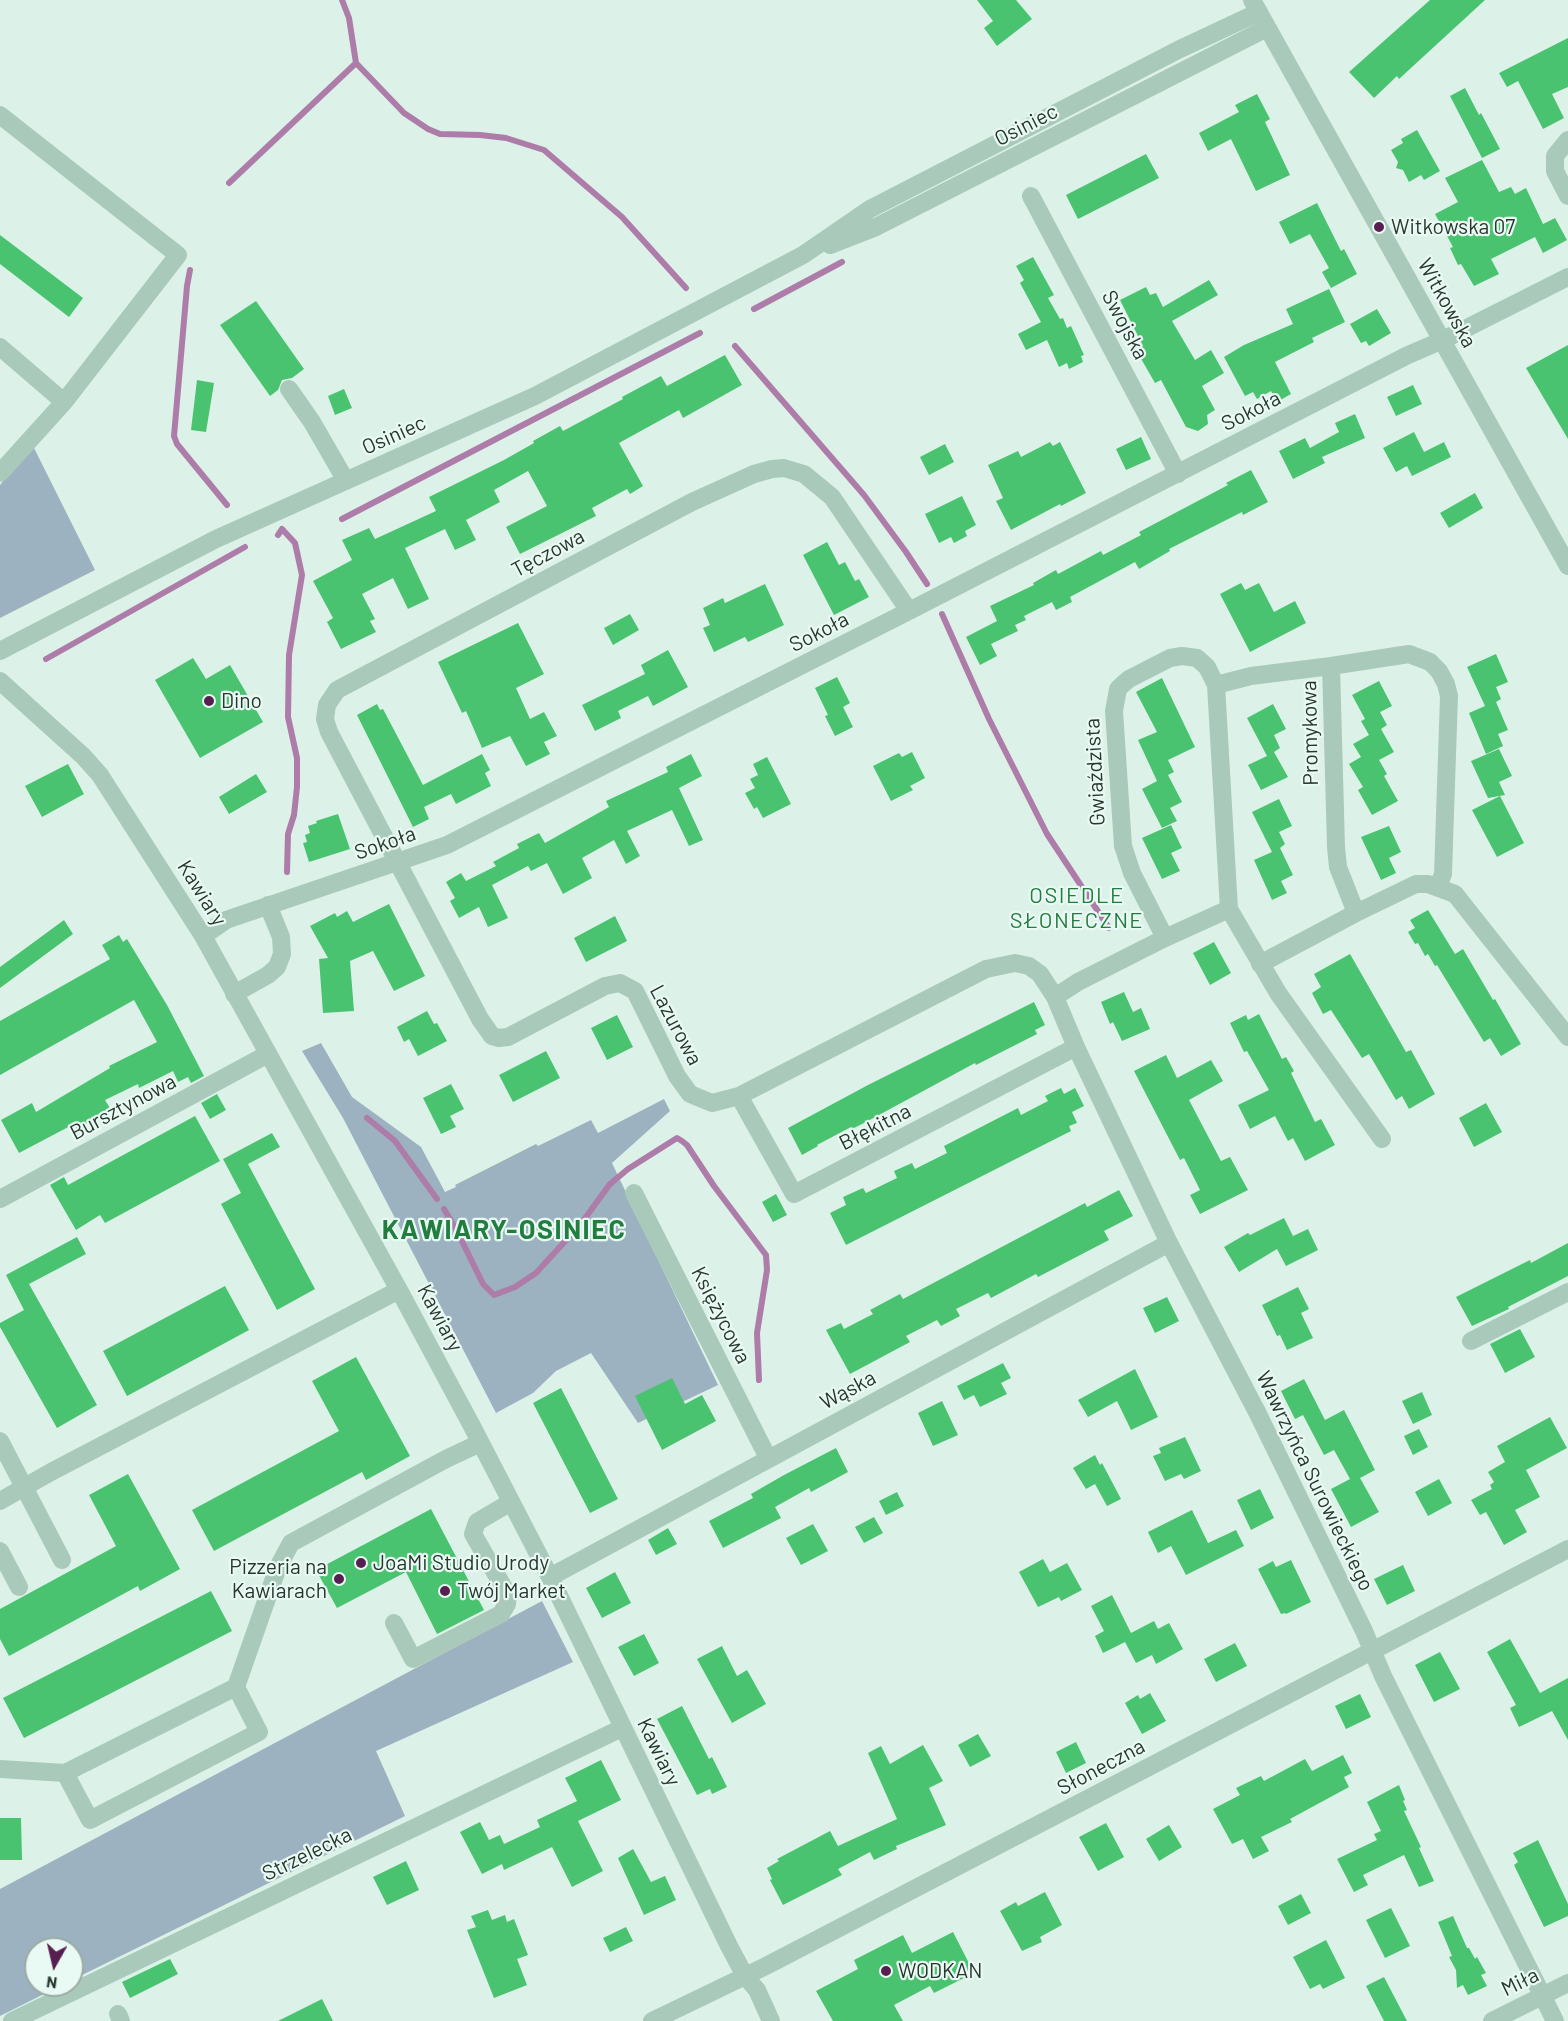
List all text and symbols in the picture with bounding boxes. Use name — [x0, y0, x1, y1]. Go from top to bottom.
street label: Osiniec — [990, 98, 1062, 152]
place label: Witkowska 07 — [1391, 214, 1515, 240]
marker: Witkowska 07 — [1372, 220, 1386, 234]
street label: Witkowska — [1412, 254, 1482, 352]
street label: Swojska — [1096, 286, 1154, 364]
street label: Sokoła — [1217, 385, 1285, 437]
street label: Osiniec — [358, 410, 430, 460]
street label: Tęczowa — [507, 523, 589, 583]
street label: Sokoła — [785, 606, 853, 658]
street label: Promykowa — [1296, 680, 1324, 786]
place label: Dino — [221, 688, 262, 714]
marker: Dino — [202, 694, 216, 708]
street label: Gwiaździsta — [1080, 717, 1110, 827]
street label: Sokoła — [351, 821, 419, 865]
street label: Kawiary — [172, 856, 232, 930]
district label: OSIEDLE SŁONECZNE — [1010, 883, 1144, 934]
street label: Lazurowa — [644, 980, 708, 1070]
street label: Bursztynowa — [66, 1069, 180, 1145]
street label: Błękitna — [835, 1098, 915, 1156]
district label: KAWIARY-OSINIEC — [382, 1214, 626, 1246]
street label: Księżycowa — [686, 1262, 756, 1368]
street label: Kawiary — [412, 1280, 468, 1356]
street label: Wąska — [816, 1365, 880, 1415]
street label: Wawrzyńca Surowieckiego — [1251, 1367, 1379, 1595]
place label: JoaMi Studio Urody — [373, 1550, 549, 1576]
place label: Pizzeria na Kawiarach — [229, 1554, 327, 1604]
marker: JoaMi Studio Urody — [354, 1556, 368, 1570]
marker: Pizzeria na Kawiarach — [332, 1572, 346, 1586]
place label: Twój Market — [457, 1578, 566, 1604]
marker: Twój Market — [438, 1584, 452, 1598]
street label: Kawiary — [632, 1714, 686, 1790]
street label: Słoneczna — [1053, 1733, 1149, 1801]
street label: Strzelecka — [258, 1822, 356, 1886]
north arrow — [24, 1937, 84, 1997]
place label: WODKAN — [898, 1958, 982, 1984]
street label: Miła — [1497, 1962, 1543, 2002]
marker: WODKAN — [879, 1964, 893, 1978]
text: N — [45, 1973, 58, 1993]

